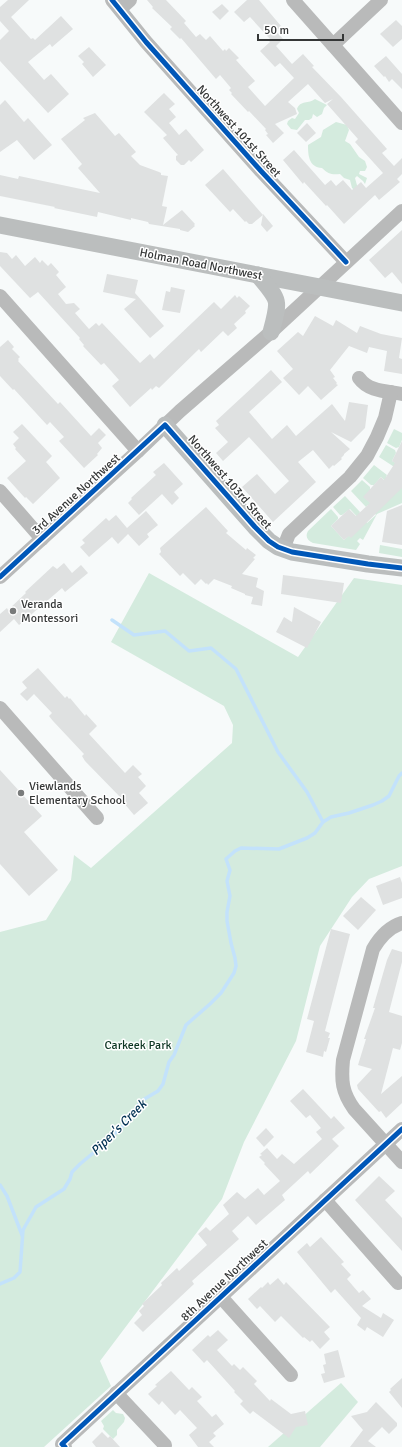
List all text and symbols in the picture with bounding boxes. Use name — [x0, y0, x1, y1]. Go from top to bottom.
scale bar — [258, 16, 343, 42]
text: 50 m — [264, 23, 289, 38]
street label: Northwest 101st Street — [193, 82, 284, 181]
street label: Holman Road Northwest — [138, 245, 263, 284]
street label: Northwest 103rd Street — [185, 432, 275, 533]
street label: 3rd Avenue Northwest — [29, 451, 124, 538]
place label: Veranda Montessori — [21, 597, 78, 626]
marker: Veranda Montessori — [8, 606, 18, 616]
place label: Viewlands Elementary School — [29, 779, 126, 808]
marker: Viewlands Elementary School — [16, 788, 26, 798]
park label: Carkeek Park — [104, 1038, 172, 1053]
water label: Piper's Creek — [88, 1095, 151, 1159]
street label: 8th Avenue Northwest — [178, 1236, 271, 1325]

